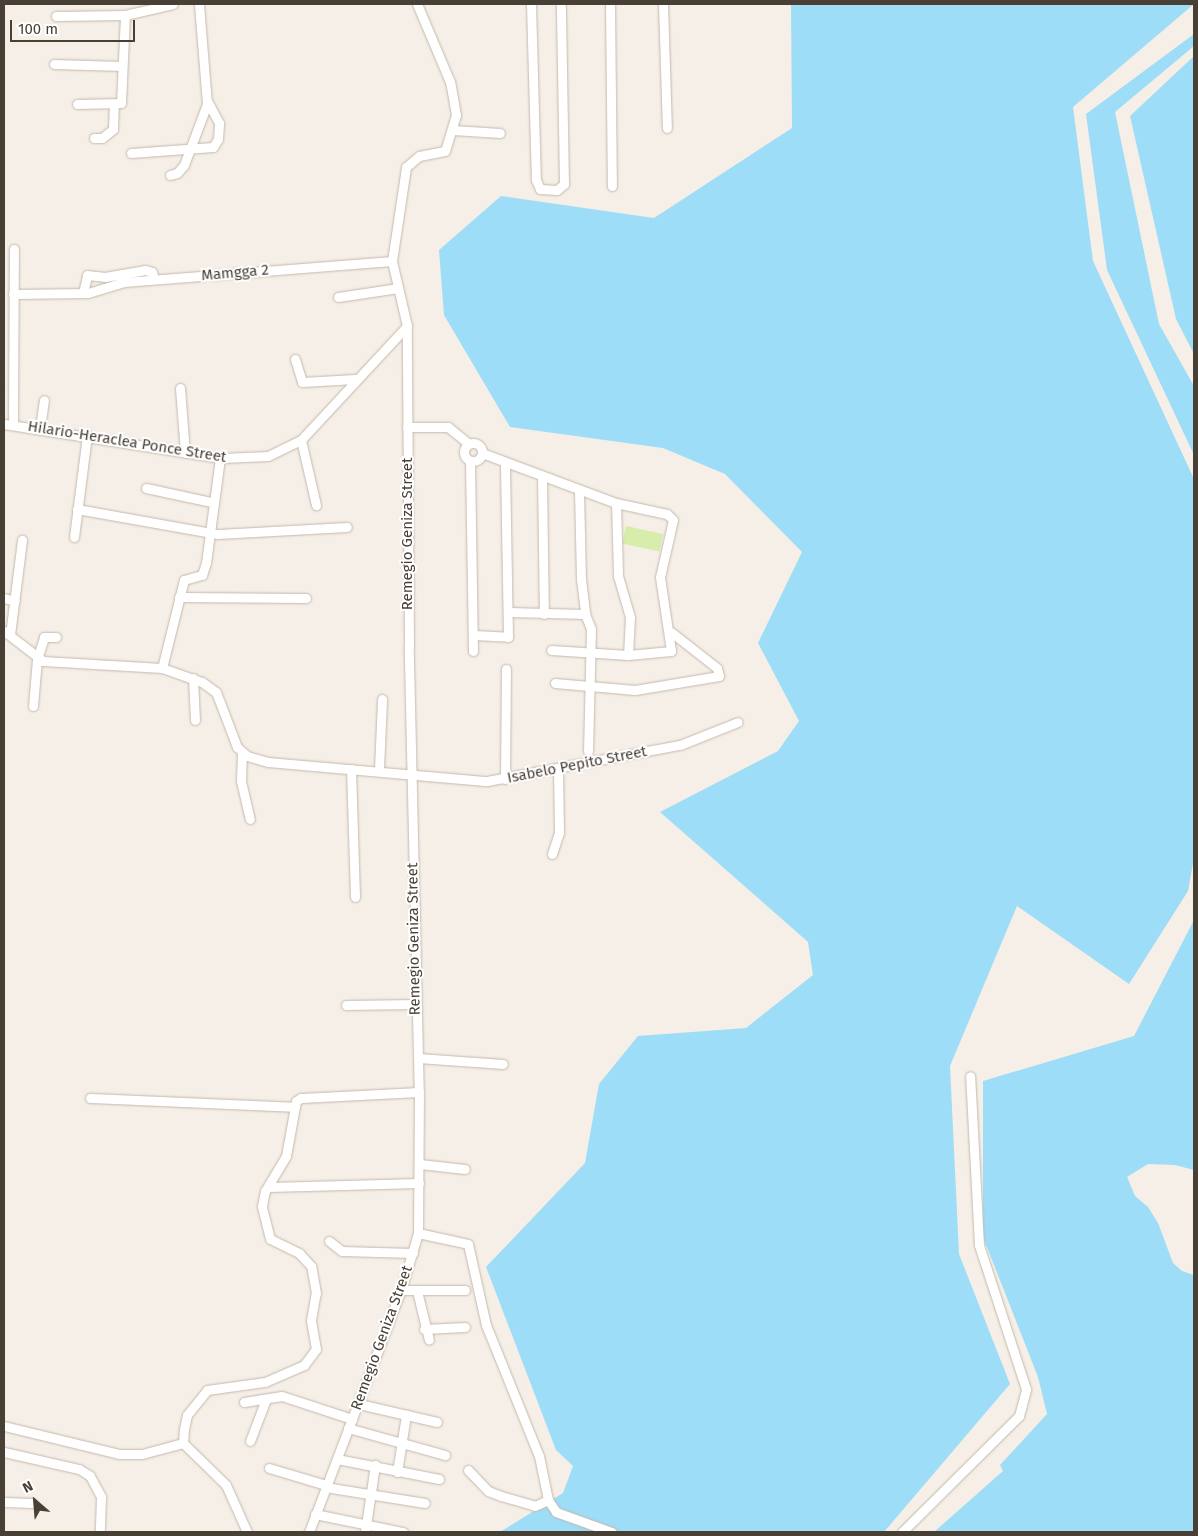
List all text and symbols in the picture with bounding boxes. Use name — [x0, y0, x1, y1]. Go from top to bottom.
scale bar — [12, 10, 138, 42]
text: 100 m — [18, 20, 58, 38]
street label: Mamgga 2 — [201, 261, 269, 285]
street label: Hilario-Heraclea Ponce Street — [26, 417, 228, 467]
street label: Remegio Geniza Street — [399, 458, 417, 610]
street label: Isabelo Pepito Street — [506, 743, 648, 787]
street label: Remegio Geniza Street — [404, 863, 424, 1015]
street label: Remegio Geniza Street — [347, 1263, 417, 1413]
north arrow — [10, 1476, 60, 1526]
text: N — [20, 1478, 36, 1497]

